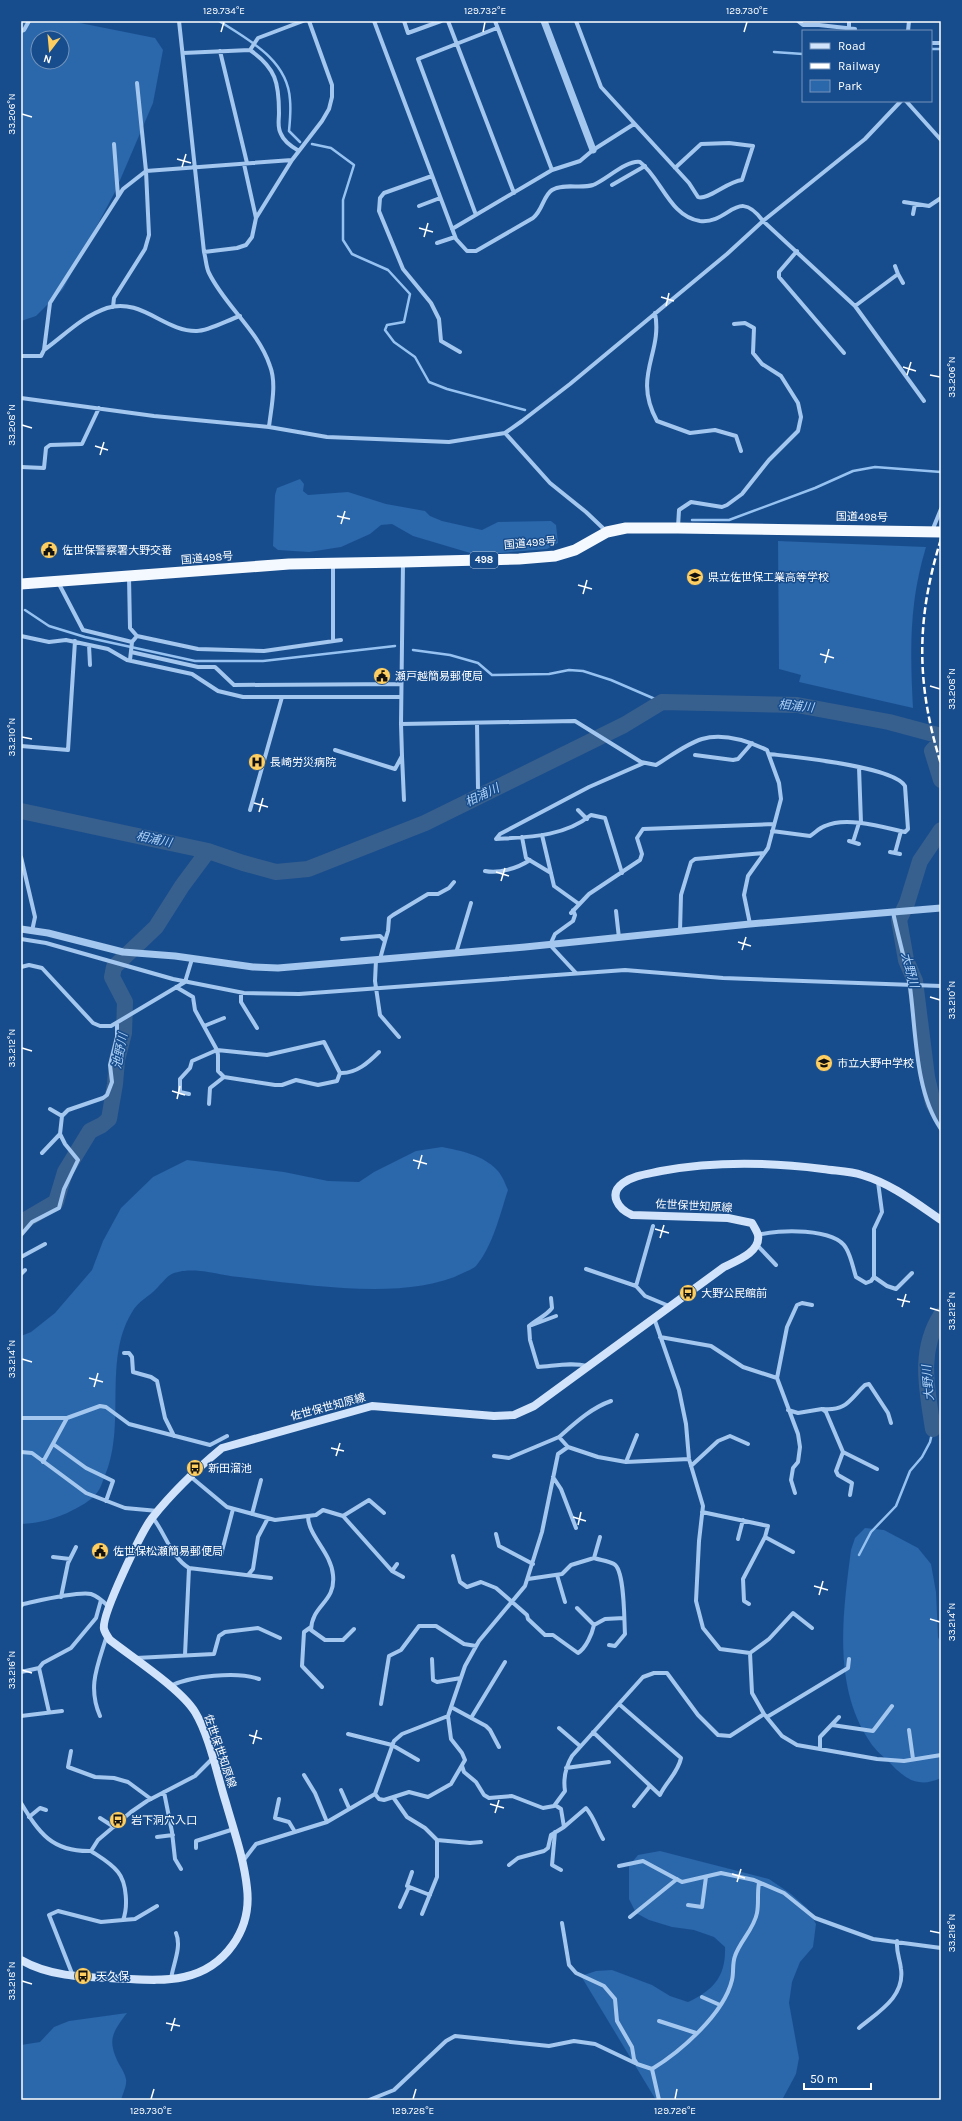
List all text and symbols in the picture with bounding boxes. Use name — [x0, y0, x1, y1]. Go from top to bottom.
text: 129.734°E — [203, 5, 245, 17]
text: 129.732°E — [464, 5, 506, 17]
text: 129.730°E — [726, 5, 768, 17]
north arrow — [30, 30, 70, 70]
legend — [802, 30, 932, 102]
text: Road — [838, 39, 866, 53]
text: N — [42, 52, 53, 66]
text: Railway — [838, 59, 880, 73]
text: Park — [838, 79, 863, 93]
text: 33.206°N — [6, 93, 18, 135]
text: 33.206°N — [946, 356, 958, 398]
text: 33.208°N — [6, 404, 18, 446]
street label: 国道498号 — [836, 510, 888, 524]
street label: 国道498号 — [503, 534, 557, 552]
public building icon: 佐世保警察署大野交番 — [39, 540, 59, 560]
place label: 佐世保警察署大野交番 — [62, 544, 172, 557]
street label: 国道498号 — [180, 549, 234, 567]
road number: 498 — [470, 552, 498, 568]
school or university icon: 県立佐世保工業高等学校 — [685, 567, 705, 587]
place label: 県立佐世保工業高等学校 — [708, 571, 829, 584]
public building icon: 瀬戸越簡易郵便局 — [372, 666, 392, 686]
text: 33.208°N — [946, 668, 958, 710]
place label: 瀬戸越簡易郵便局 — [395, 670, 483, 683]
water label: 相浦川 — [777, 697, 817, 715]
text: 33.210°N — [6, 718, 18, 756]
hospital icon: 長崎労災病院 — [247, 752, 267, 772]
place label: 長崎労災病院 — [270, 756, 336, 769]
water label: 相浦川 — [463, 780, 503, 809]
water label: 相浦川 — [135, 828, 175, 850]
water label: 大野川 — [899, 951, 922, 991]
text: 33.210°N — [946, 981, 958, 1019]
text: 33.212°N — [6, 1029, 18, 1067]
water label: 池野川 — [110, 1030, 131, 1070]
school or university icon: 市立大野中学校 — [814, 1053, 834, 1073]
place label: 市立大野中学校 — [837, 1057, 914, 1070]
street label: 佐世保世知原線 — [655, 1197, 733, 1215]
bus stop icon: 大野公民館前 — [678, 1283, 698, 1303]
place label: 大野公民館前 — [701, 1287, 767, 1300]
text: 33.212°N — [946, 1292, 958, 1330]
text: 33.214°N — [6, 1340, 18, 1378]
water label: 大野川 — [919, 1362, 937, 1402]
street label: 佐世保世知原線 — [289, 1391, 367, 1423]
bus stop icon: 新田溜池 — [185, 1458, 205, 1478]
place label: 新田溜池 — [208, 1462, 252, 1475]
public building icon: 佐世保松瀬簡易郵便局 — [90, 1541, 110, 1561]
place label: 佐世保松瀬簡易郵便局 — [113, 1545, 223, 1558]
text: 33.214°N — [946, 1603, 958, 1641]
text: 33.216°N — [6, 1651, 18, 1689]
street label: 佐世保世知原線 — [201, 1712, 239, 1790]
bus stop icon: 岩下洞穴入口 — [108, 1810, 128, 1830]
place label: 岩下洞穴入口 — [131, 1814, 197, 1827]
text: 33.216°N — [946, 1914, 958, 1952]
text: 33.218°N — [6, 1961, 18, 2001]
bus stop icon: 天久保 — [73, 1966, 93, 1986]
place label: 天久保 — [96, 1970, 130, 1983]
scale bar — [804, 2065, 871, 2091]
text: 50 m — [810, 2072, 838, 2086]
text: 129.730°E — [130, 2105, 172, 2117]
text: 129.728°E — [392, 2105, 434, 2117]
text: 129.726°E — [654, 2105, 696, 2117]

